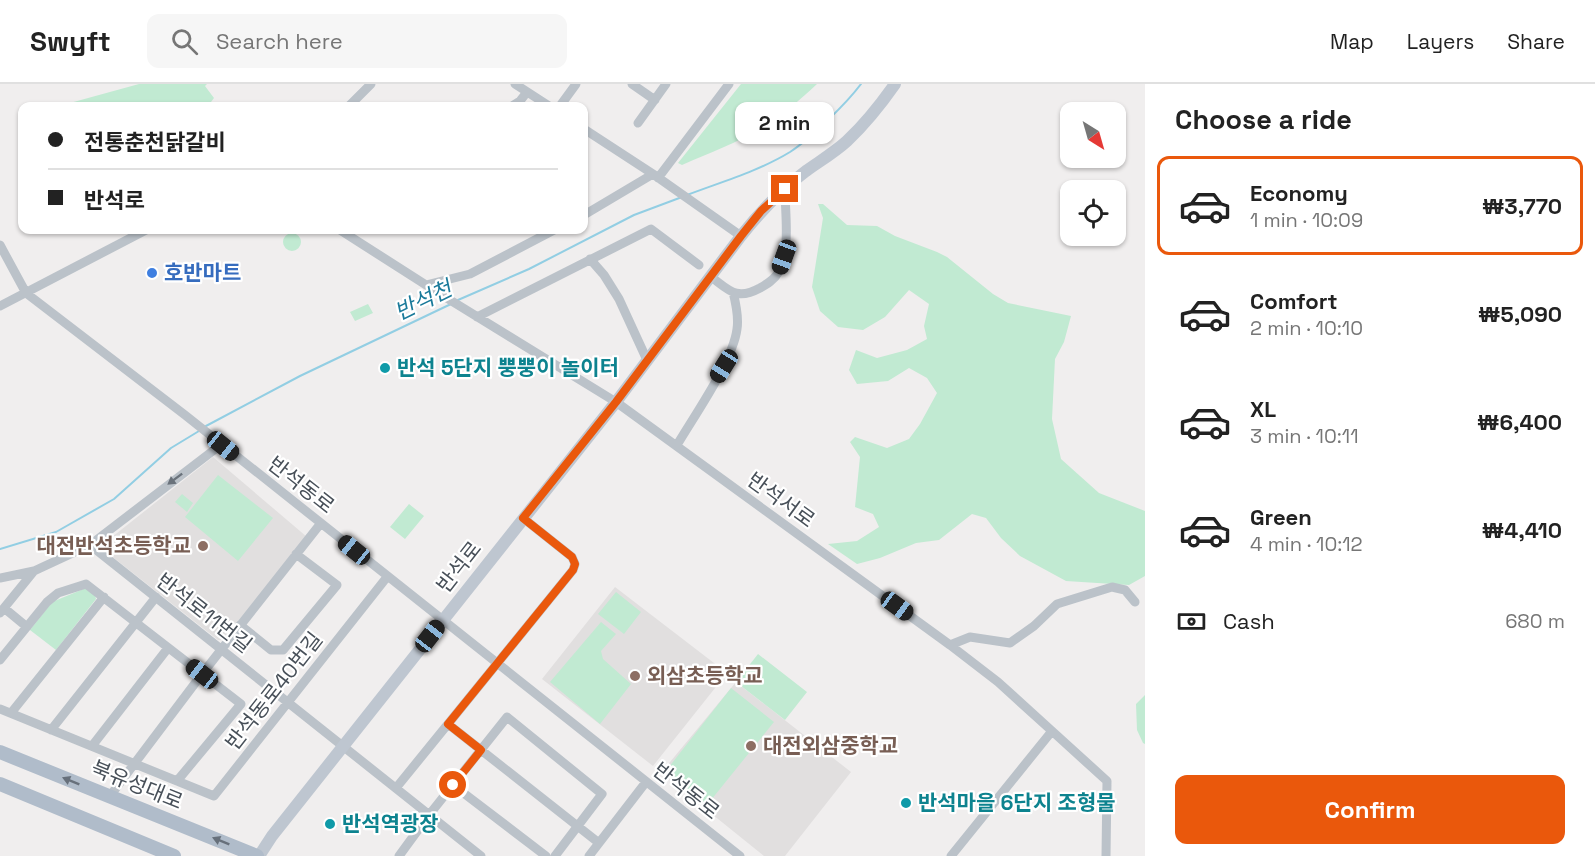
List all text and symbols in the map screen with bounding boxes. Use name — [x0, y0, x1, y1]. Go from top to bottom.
search box — [147, 14, 567, 68]
text: Swyft — [30, 23, 111, 59]
icon: search — [168, 25, 201, 58]
text: Search here — [216, 27, 343, 55]
text: Map — [1330, 28, 1374, 55]
text: Layers — [1407, 28, 1474, 55]
text: Share — [1507, 28, 1565, 55]
callout: 2 min — [736, 102, 834, 144]
north arrow — [1060, 102, 1126, 168]
map controls — [1060, 102, 1126, 246]
text: Choose a ride — [1175, 102, 1352, 137]
text: 2 min — [759, 110, 810, 136]
text: 전통춘천닭갈비 — [84, 128, 226, 156]
route end — [771, 175, 798, 202]
icon: car — [1178, 179, 1232, 233]
text: Economy — [1250, 179, 1348, 207]
button: locate — [1060, 180, 1126, 246]
text: 반석로 — [84, 186, 145, 214]
text: ₩3,770 — [1482, 192, 1562, 220]
text: 1 min · 10:09 — [1250, 207, 1363, 233]
car — [769, 237, 799, 277]
place label: 호반마트 — [164, 259, 241, 286]
marker: 호반마트 — [145, 266, 159, 280]
water label: 반석천 — [390, 273, 459, 326]
icon: car — [1178, 287, 1232, 341]
text: Comfort — [1250, 287, 1338, 315]
text: ₩5,090 — [1478, 300, 1562, 328]
text: 2 min · 10:10 — [1250, 315, 1363, 341]
car — [707, 346, 741, 386]
place label: 반석 5단지 뿡뿡이 놀이터 — [397, 354, 619, 381]
marker: 반석 5단지 뿡뿡이 놀이터 — [378, 361, 392, 375]
icon: car — [1178, 395, 1232, 449]
text: XL — [1250, 395, 1276, 423]
text: ₩6,400 — [1477, 408, 1562, 436]
text: 3 min · 10:11 — [1250, 423, 1359, 449]
car — [203, 428, 243, 464]
street label: 반석동로 — [263, 450, 340, 519]
street label: 반석서로 — [742, 466, 820, 533]
one-way arrow — [168, 473, 183, 485]
icon: car — [1178, 503, 1232, 557]
text: Green — [1250, 503, 1312, 531]
text: ₩4,410 — [1482, 516, 1562, 544]
text: 4 min · 10:12 — [1250, 531, 1363, 557]
place label: 대전반석초등학교 — [36, 532, 191, 559]
car — [334, 532, 374, 568]
street label: 반석로 — [430, 536, 487, 598]
marker: 대전반석초등학교 — [196, 539, 210, 553]
street label: 반석로11번길 — [151, 567, 258, 658]
car — [877, 588, 917, 624]
icon: cash — [1175, 605, 1208, 638]
text: Cash — [1223, 607, 1275, 635]
text: 680 m — [1505, 608, 1565, 634]
car — [412, 616, 448, 656]
street label: 반석동로40번길 — [219, 626, 328, 755]
car — [182, 656, 222, 692]
place label: 외삼초등학교 — [647, 662, 763, 689]
marker: 외삼초등학교 — [628, 669, 642, 683]
place label: 대전외삼중학교 — [763, 732, 898, 759]
marker: 대전외삼중학교 — [744, 739, 758, 753]
street label: 북유성대로 — [87, 754, 187, 815]
street label: 반석동로 — [648, 756, 725, 825]
route start — [439, 771, 466, 798]
button: Confirm — [1175, 775, 1565, 844]
one-way arrow — [62, 776, 80, 785]
place label: 반석마을 6단지 조형물 — [918, 789, 1116, 816]
marker: 반석마을 6단지 조형물 — [899, 796, 913, 810]
place label: 반석역광장 — [342, 810, 439, 837]
marker: 반석역광장 — [323, 817, 337, 831]
one-way arrow — [211, 836, 229, 846]

